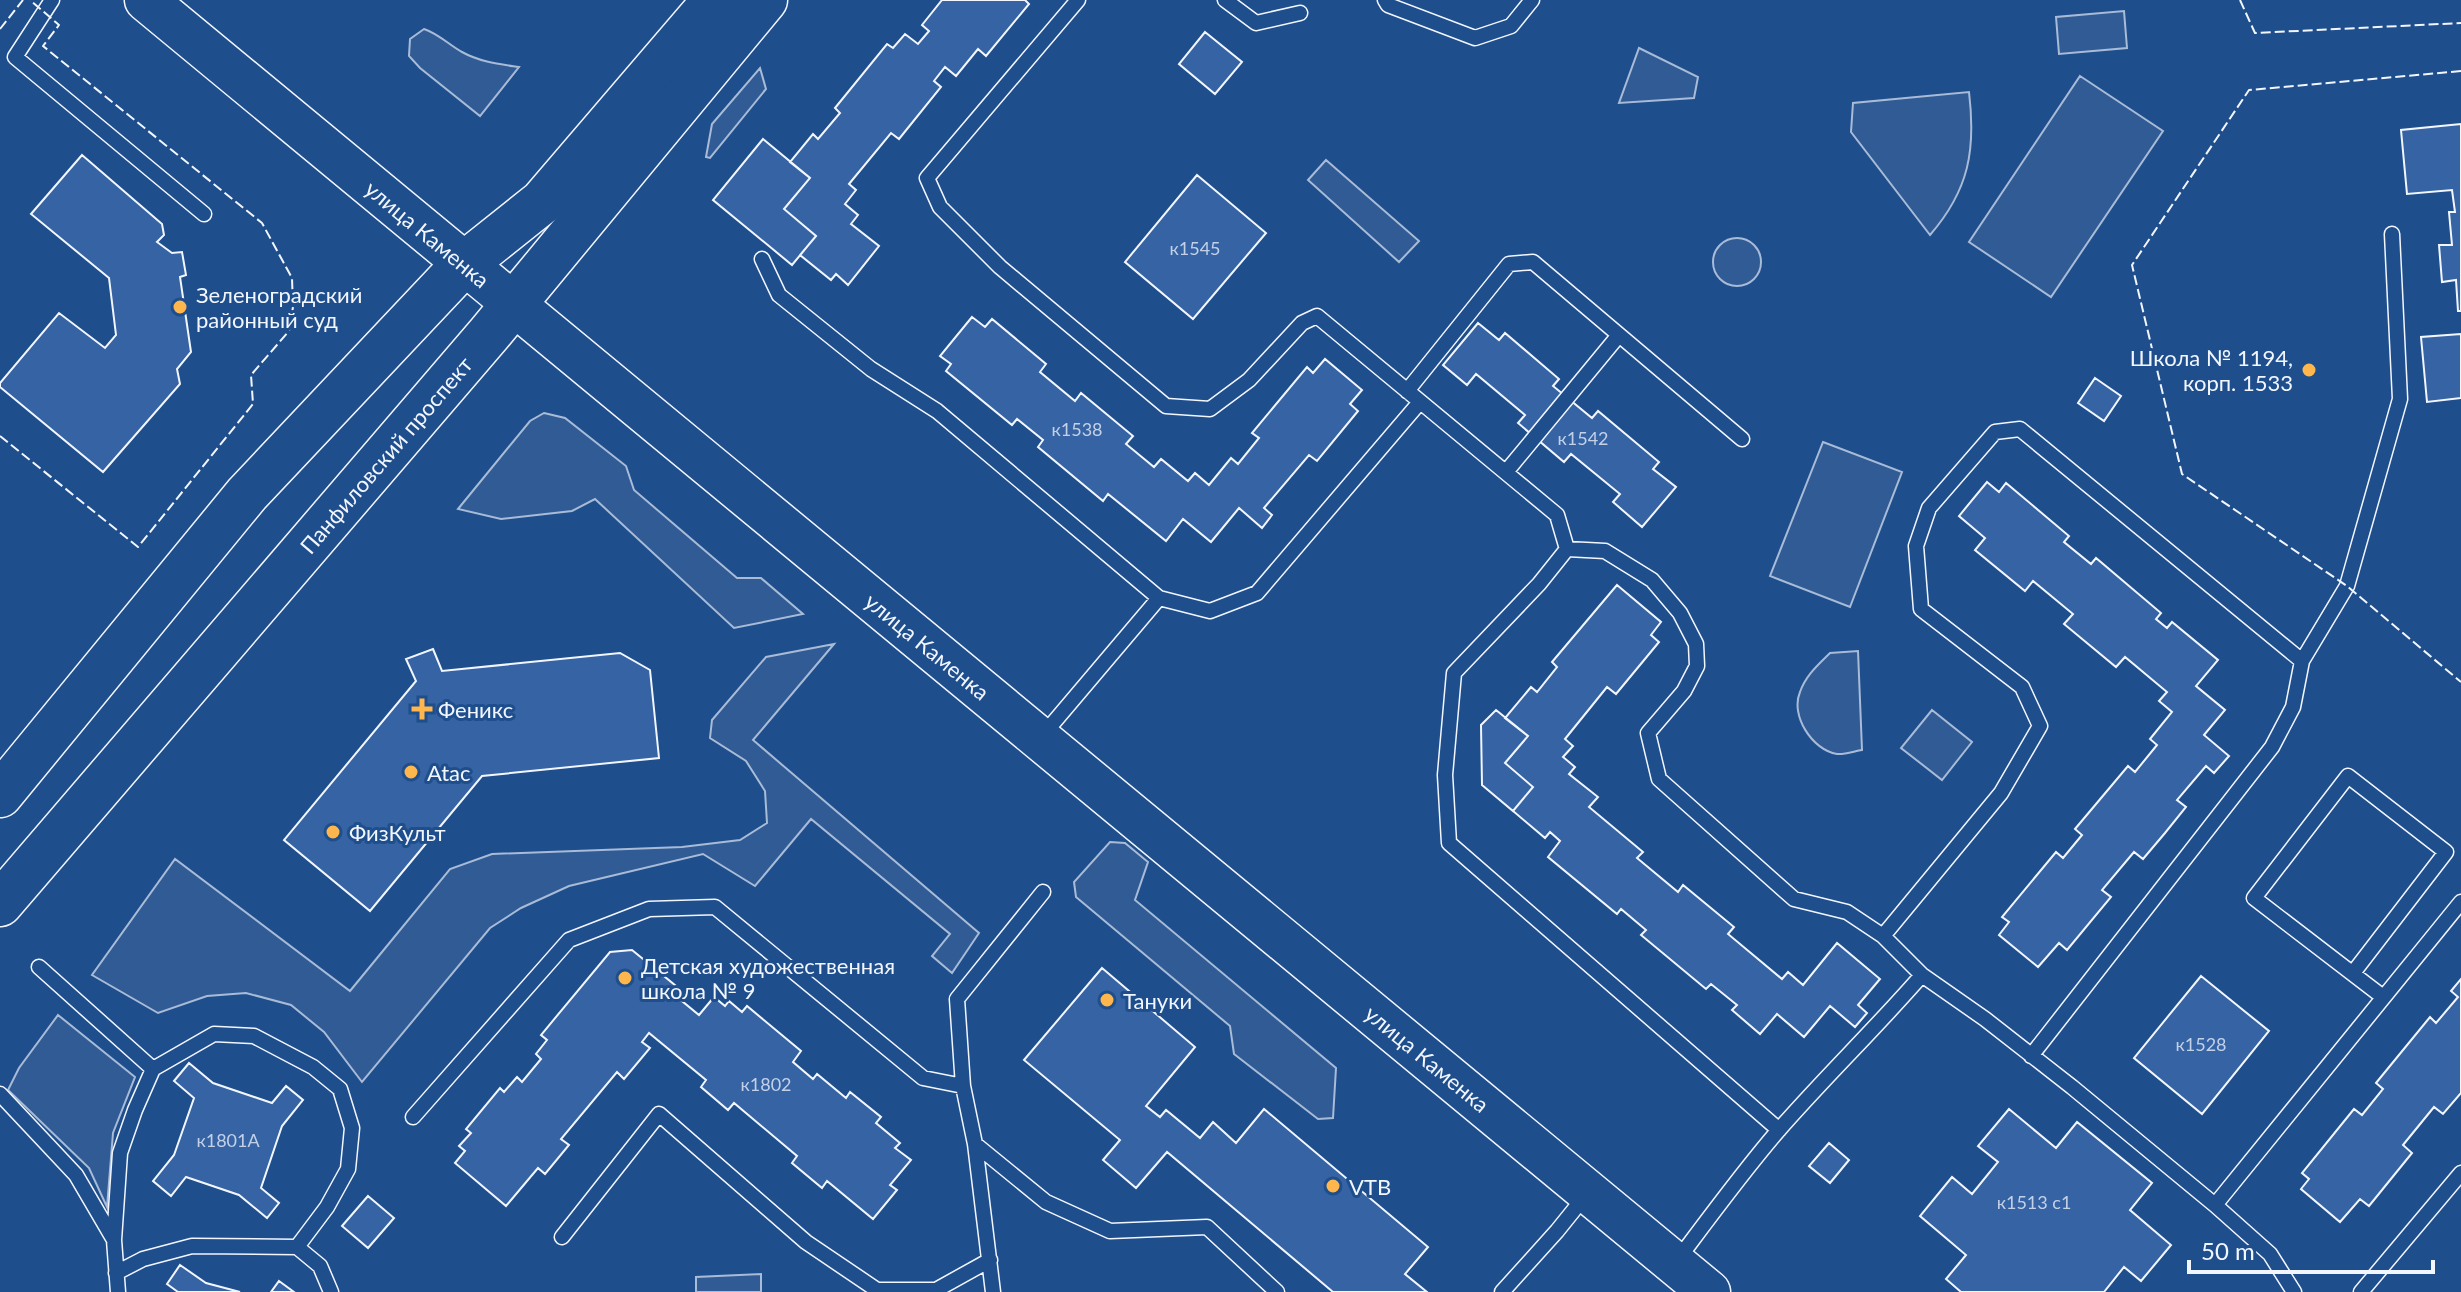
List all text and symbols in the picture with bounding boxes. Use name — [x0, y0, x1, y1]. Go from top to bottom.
street label: улица Каменка — [360, 174, 495, 293]
house number: к1545 — [1169, 237, 1221, 259]
place label: Зеленоградский районный суд — [196, 281, 362, 333]
marker: Зеленоградский районный суд — [171, 298, 189, 316]
place label: Школа № 1194, корп. 1533 — [2130, 344, 2293, 396]
street label: Панфиловский проспект — [294, 351, 477, 559]
marker: Школа № 1194, корп. 1533 — [2300, 361, 2318, 379]
house number: к1538 — [1051, 418, 1103, 440]
house number: к1542 — [1557, 427, 1609, 449]
street label: улица Каменка — [860, 587, 995, 705]
place label: Феникс — [438, 696, 513, 723]
marker: Феникс — [413, 700, 431, 718]
place label: Atac — [427, 759, 471, 786]
marker: Atac — [402, 763, 420, 781]
place label: ФизКульт — [349, 819, 446, 846]
marker: ФизКульт — [324, 823, 342, 841]
place label: Детская художественная школа № 9 — [641, 952, 895, 1004]
marker: Детская художественная школа № 9 — [616, 969, 634, 987]
place label: Тануки — [1123, 987, 1192, 1014]
marker: Тануки — [1098, 991, 1116, 1009]
street label: улица Каменка — [1360, 999, 1495, 1118]
house number: к1528 — [2175, 1033, 2227, 1055]
house number: к1802 — [740, 1073, 792, 1095]
house number: к1801А — [196, 1129, 260, 1151]
place label: VTB — [1349, 1173, 1391, 1200]
marker: VTB — [1324, 1177, 1342, 1195]
house number: к1513 с1 — [1997, 1191, 2071, 1213]
scale bar — [2189, 1224, 2433, 1274]
text: 50 m — [2201, 1236, 2255, 1265]

